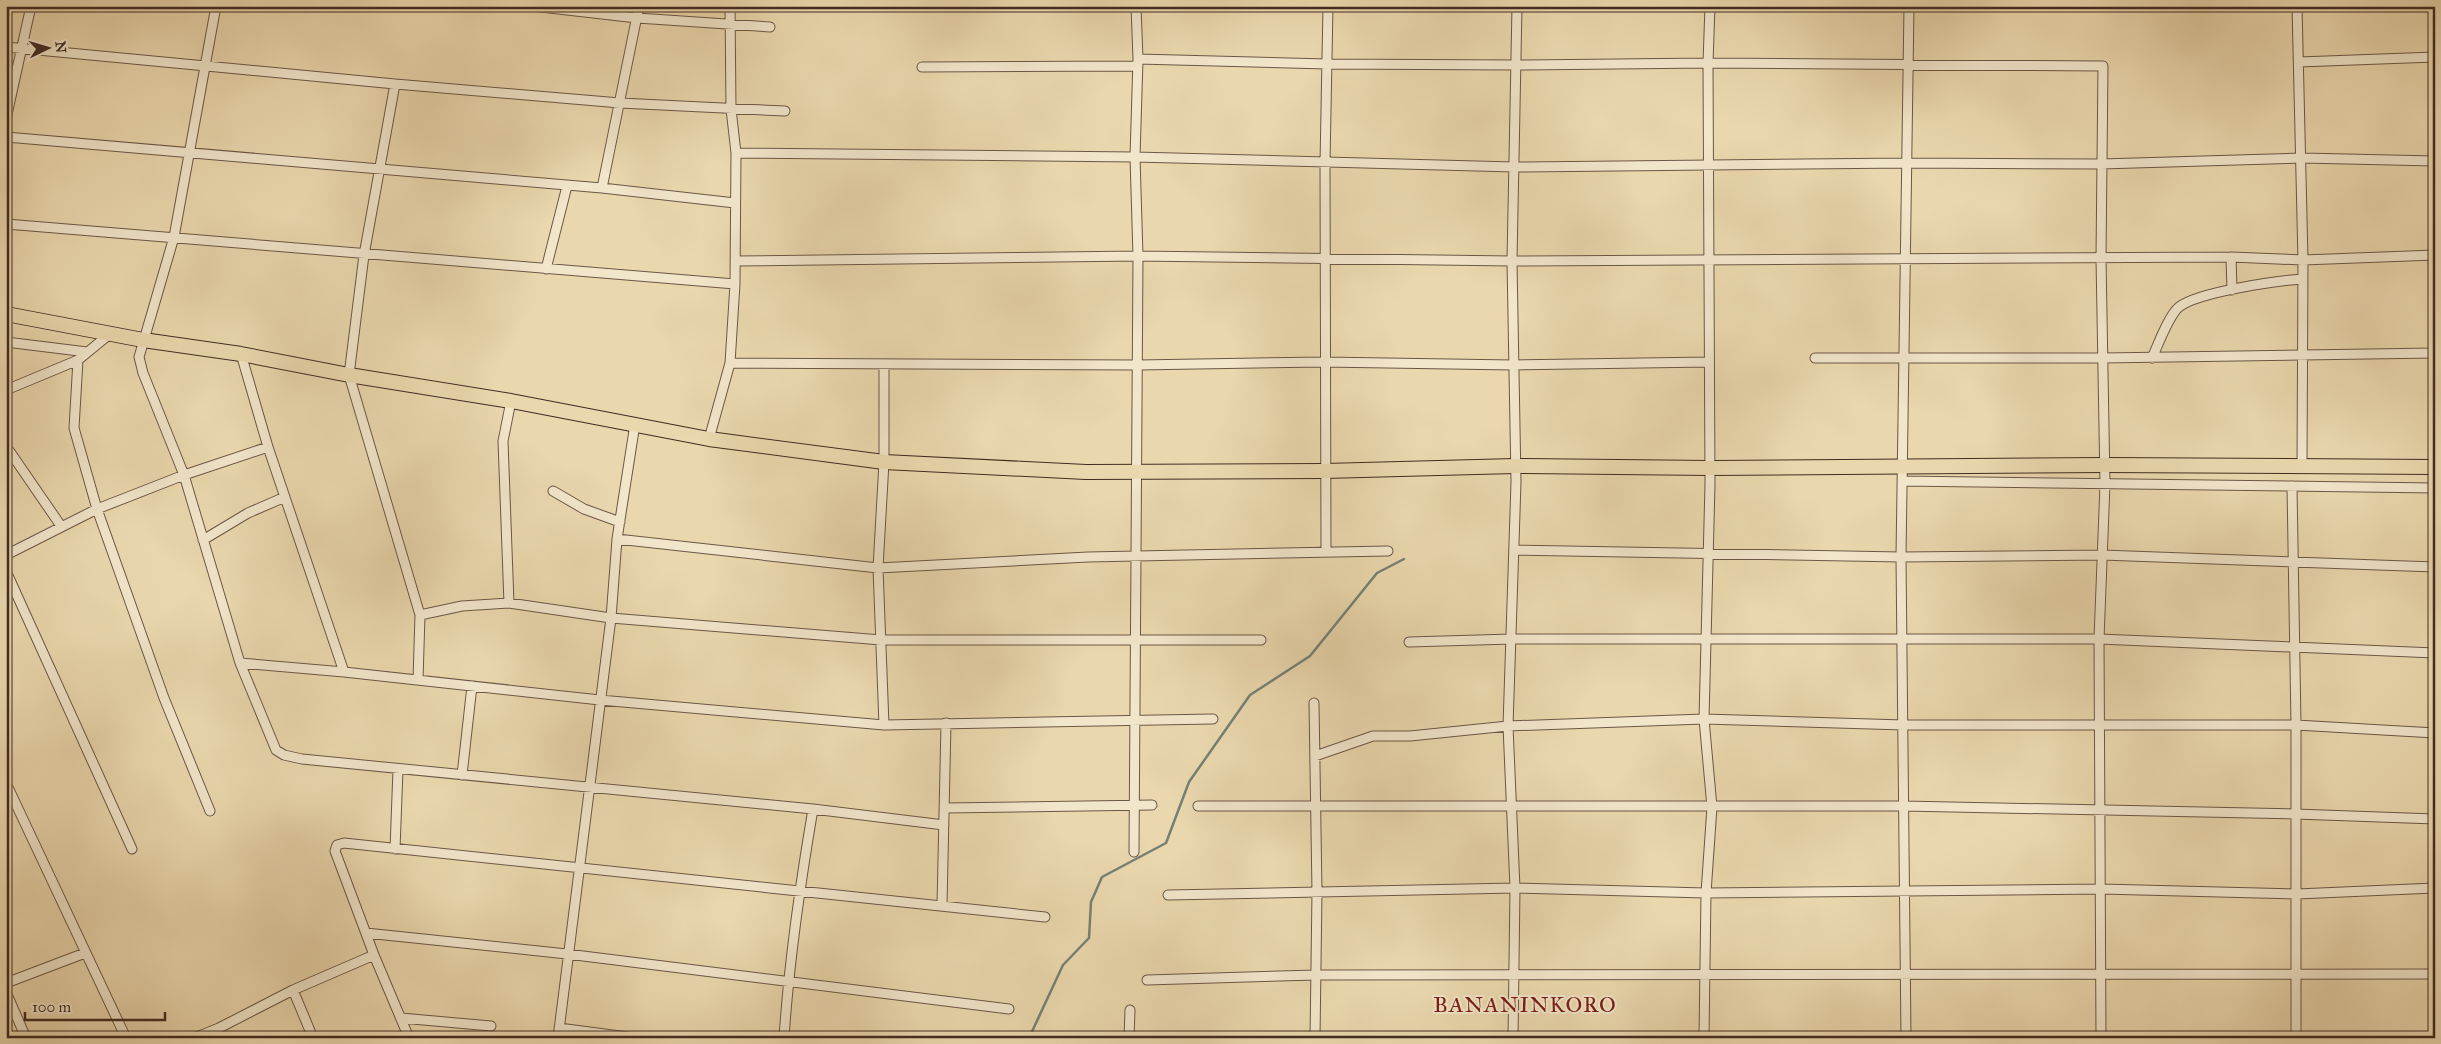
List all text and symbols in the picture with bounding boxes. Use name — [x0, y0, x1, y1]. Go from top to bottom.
north arrow — [22, 22, 72, 72]
text: N — [51, 40, 69, 54]
scale bar — [25, 989, 165, 1021]
district label: BANANINKORO — [1433, 991, 1617, 1018]
text: 100 m — [32, 998, 72, 1016]

